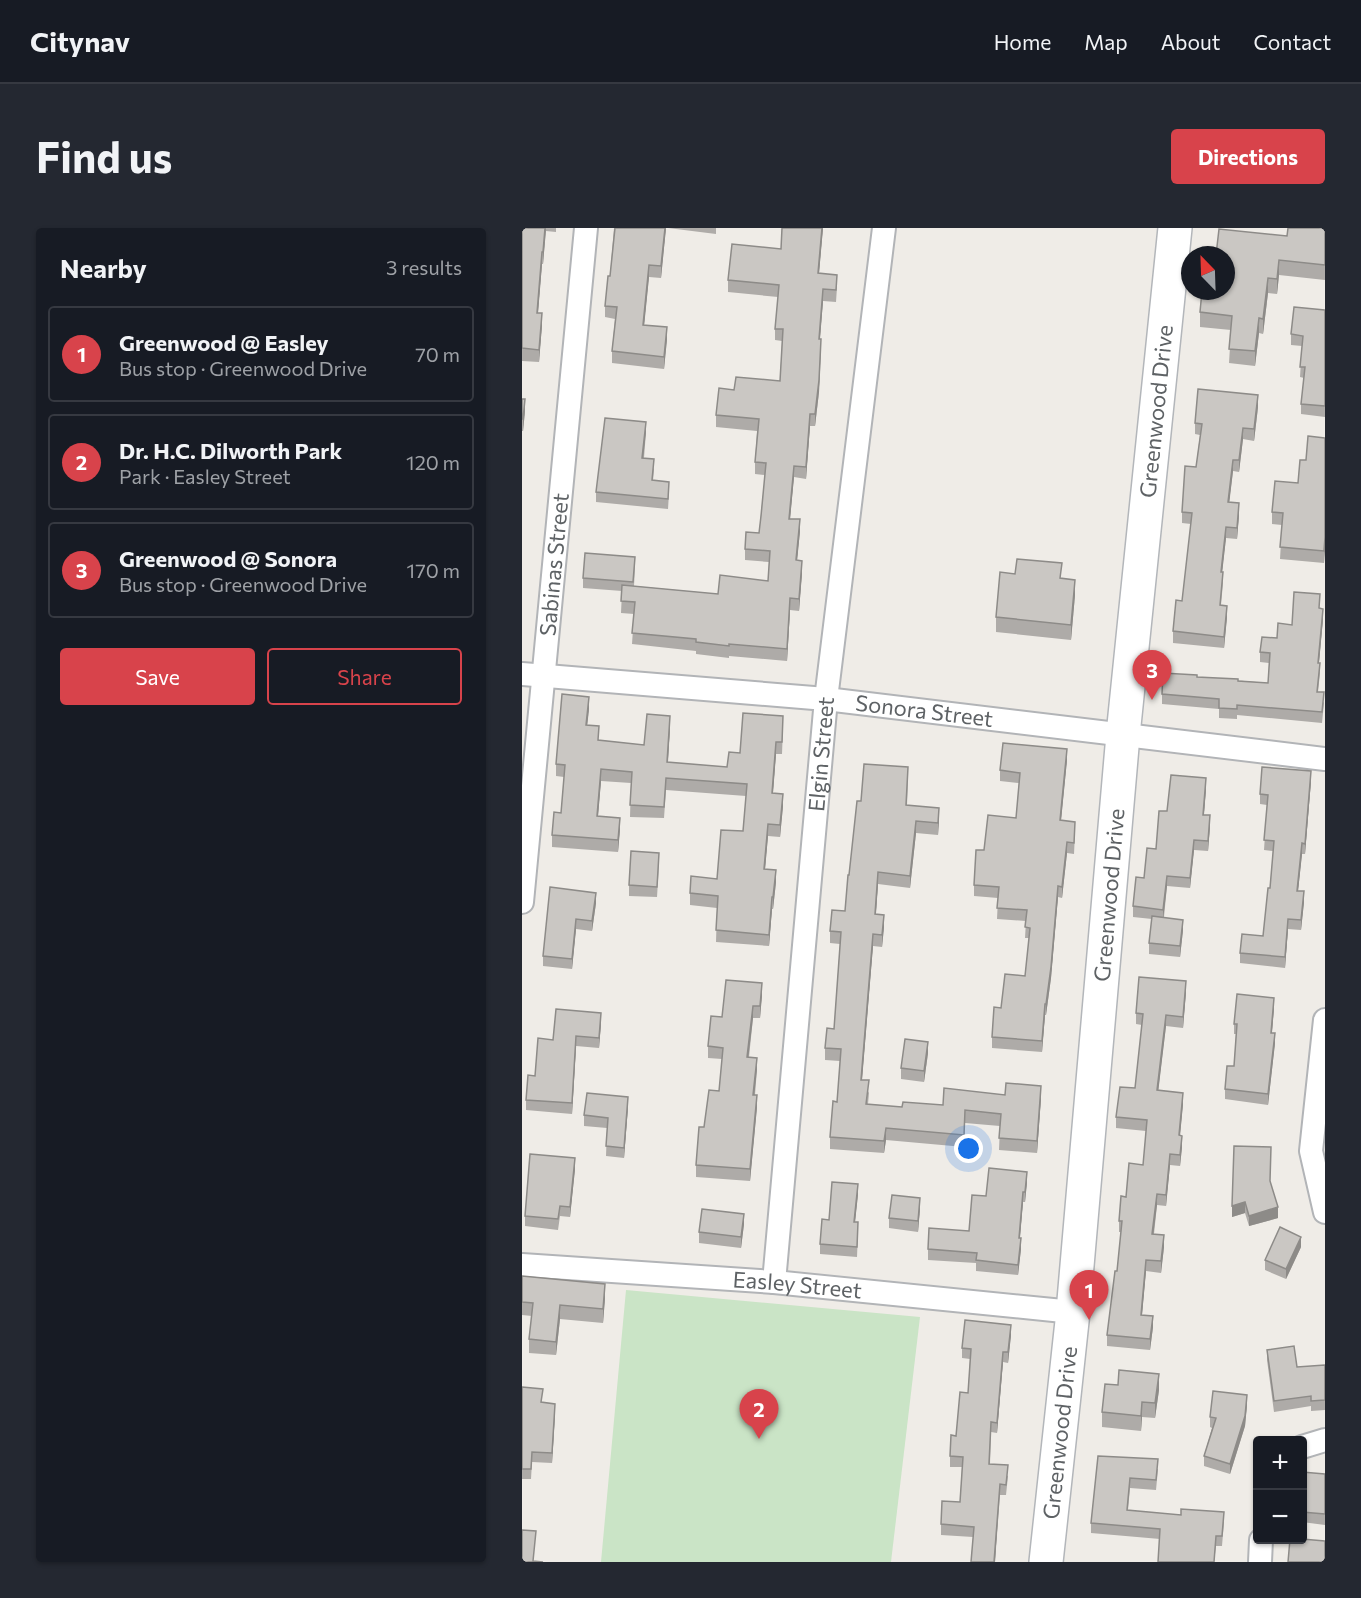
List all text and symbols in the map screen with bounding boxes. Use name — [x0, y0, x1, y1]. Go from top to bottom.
text: Citynav — [30, 24, 130, 58]
text: Home — [994, 29, 1051, 54]
text: Map — [1084, 29, 1128, 54]
text: About — [1161, 29, 1220, 54]
text: Contact — [1253, 29, 1331, 54]
button: Directions — [1171, 129, 1325, 184]
text: Find us — [36, 130, 172, 182]
north arrow — [1181, 246, 1235, 300]
text: Nearby — [60, 252, 147, 283]
text: 3 results — [386, 255, 462, 279]
street label: Greenwood Drive — [1133, 323, 1178, 499]
text: Greenwood @ Easley — [119, 329, 329, 356]
text: 1 — [77, 342, 86, 366]
text: 70 m — [415, 342, 460, 366]
text: Bus stop · Greenwood Drive — [119, 356, 367, 380]
text: Dr. H.C. Dilworth Park — [119, 437, 342, 464]
text: 2 — [76, 450, 87, 474]
text: 120 m — [406, 450, 460, 474]
text: Park · Easley Street — [119, 464, 291, 488]
street label: Sabinas Street — [533, 492, 574, 637]
text: Greenwood @ Sonora — [119, 545, 337, 572]
text: 3 — [76, 558, 87, 582]
text: 170 m — [407, 558, 460, 582]
text: Bus stop · Greenwood Drive — [119, 572, 367, 596]
button: Save — [60, 648, 255, 705]
button: Share — [267, 648, 462, 705]
pin: 3 — [1132, 650, 1172, 700]
street label: Sonora Street — [854, 689, 995, 732]
street label: Elgin Street — [802, 695, 839, 813]
street label: Greenwood Drive — [1088, 807, 1130, 983]
your location — [954, 1134, 983, 1163]
street label: Easley Street — [732, 1265, 863, 1304]
pin: 1 — [1070, 1270, 1108, 1320]
street label: Greenwood Drive — [1037, 1345, 1082, 1521]
pin: 2 — [740, 1390, 778, 1439]
map controls — [1253, 1436, 1307, 1544]
button: + — [1253, 1436, 1307, 1490]
button: − — [1253, 1490, 1307, 1544]

